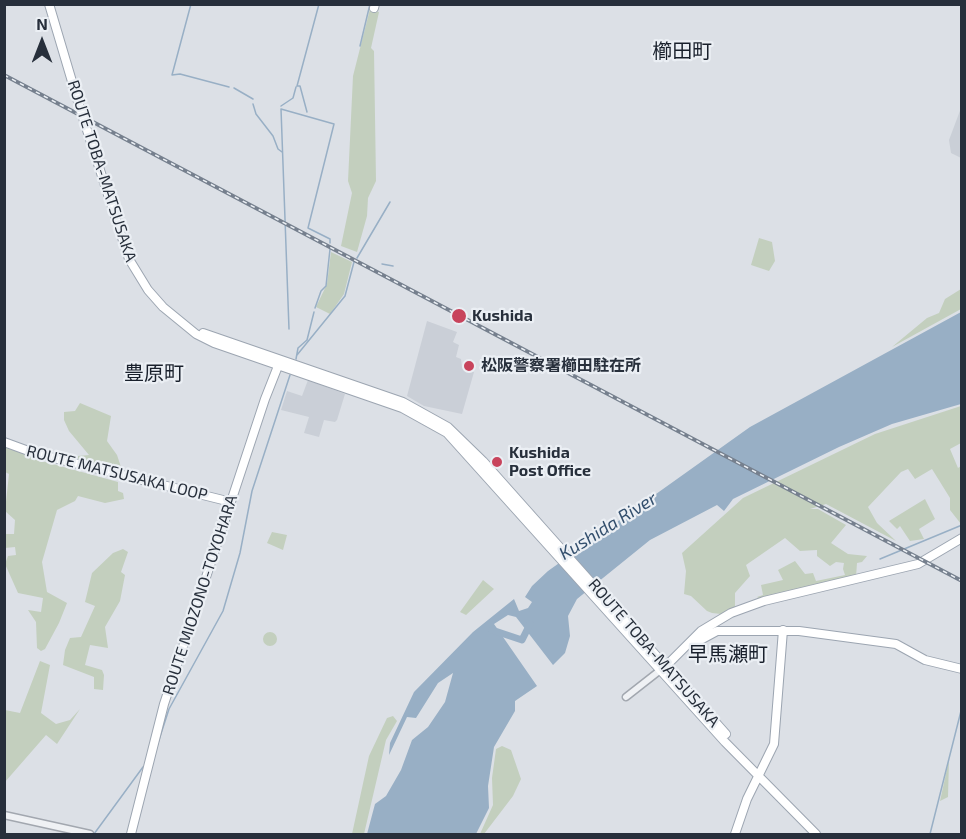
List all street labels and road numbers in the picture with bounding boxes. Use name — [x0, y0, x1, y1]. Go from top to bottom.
street label: ROUTE TOBA-MATSUSAKA — [63, 78, 141, 264]
street label: ROUTE MATSUSAKA LOOP — [25, 441, 209, 505]
street label: ROUTE MIOZONO-TOYOHARA — [159, 492, 241, 698]
street label: ROUTE TOBA-MATSUSAKA — [584, 575, 724, 731]

